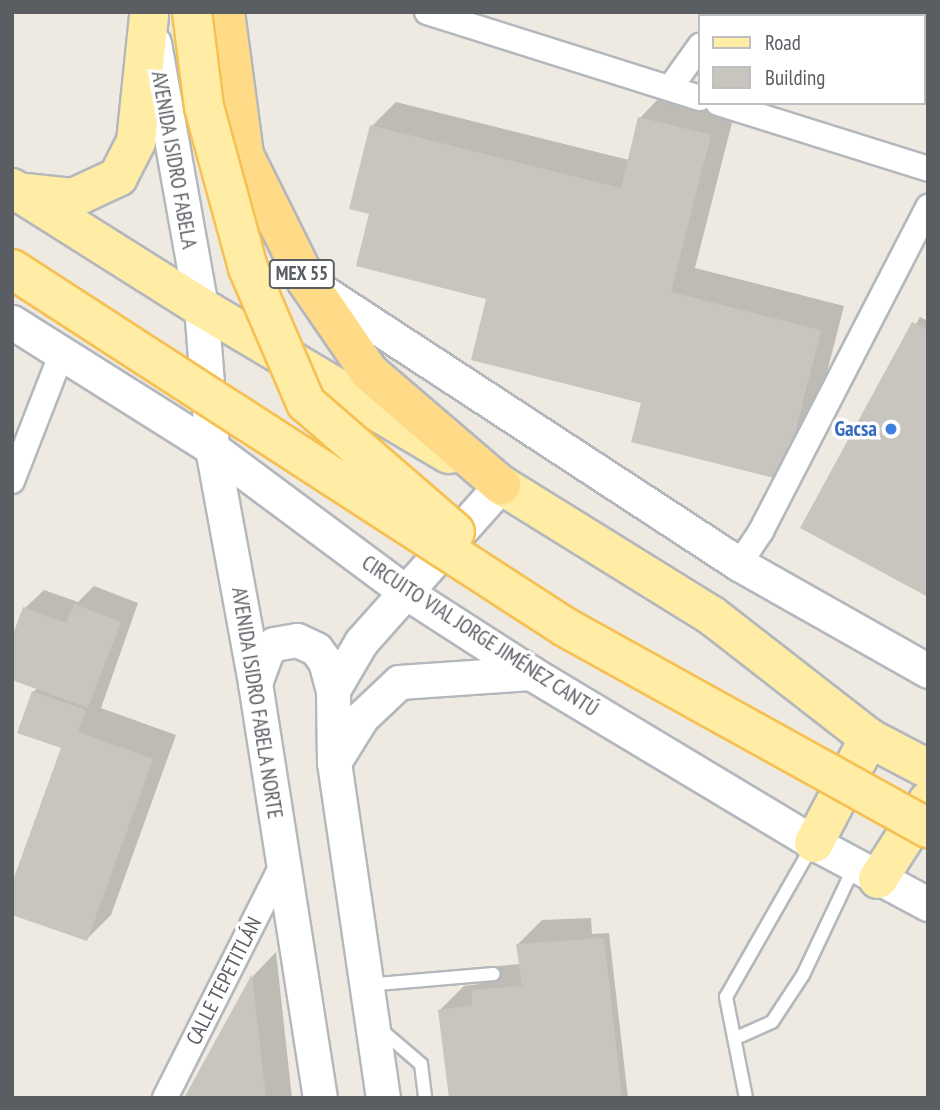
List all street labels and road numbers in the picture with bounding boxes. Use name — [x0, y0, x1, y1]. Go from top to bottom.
street label: AVENIDA ISIDRO FABELA — [146, 69, 202, 251]
road number: MEX 55 — [267, 258, 337, 290]
street label: CIRCUITO VIAL JORGE JIMÉNEZ CANTÚ — [356, 550, 604, 722]
street label: AVENIDA ISIDRO FABELA NORTE — [226, 585, 288, 821]
street label: CALLE TEPETITLÁN — [181, 913, 267, 1049]

